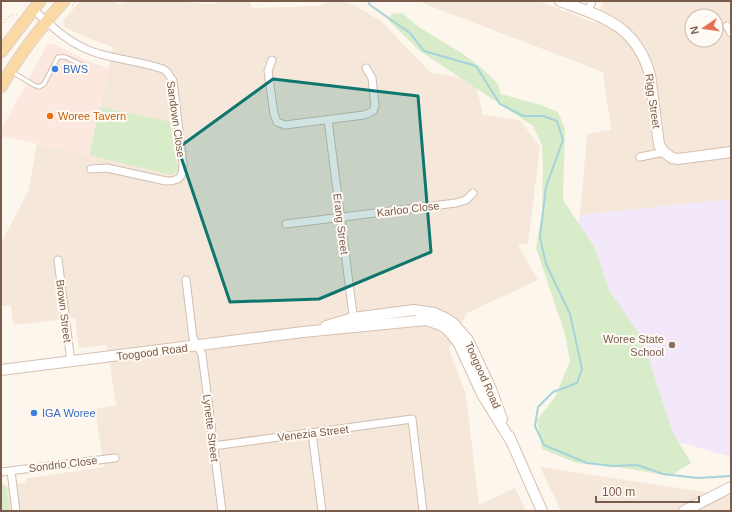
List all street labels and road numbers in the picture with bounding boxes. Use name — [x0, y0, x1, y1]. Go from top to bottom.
street label: Rigg Street — [643, 73, 663, 129]
street label: Sandown Close — [165, 80, 187, 158]
street label: Erang Street — [331, 193, 351, 255]
street label: Karloo Close — [376, 199, 440, 219]
street label: Brown Street — [54, 279, 74, 343]
street label: Toogood Road — [463, 340, 503, 410]
street label: Toogood Road — [116, 342, 188, 362]
street label: Lynette Street — [201, 393, 221, 463]
street label: Venezia Street — [277, 423, 349, 443]
street label: Sondrio Close — [28, 454, 98, 474]

